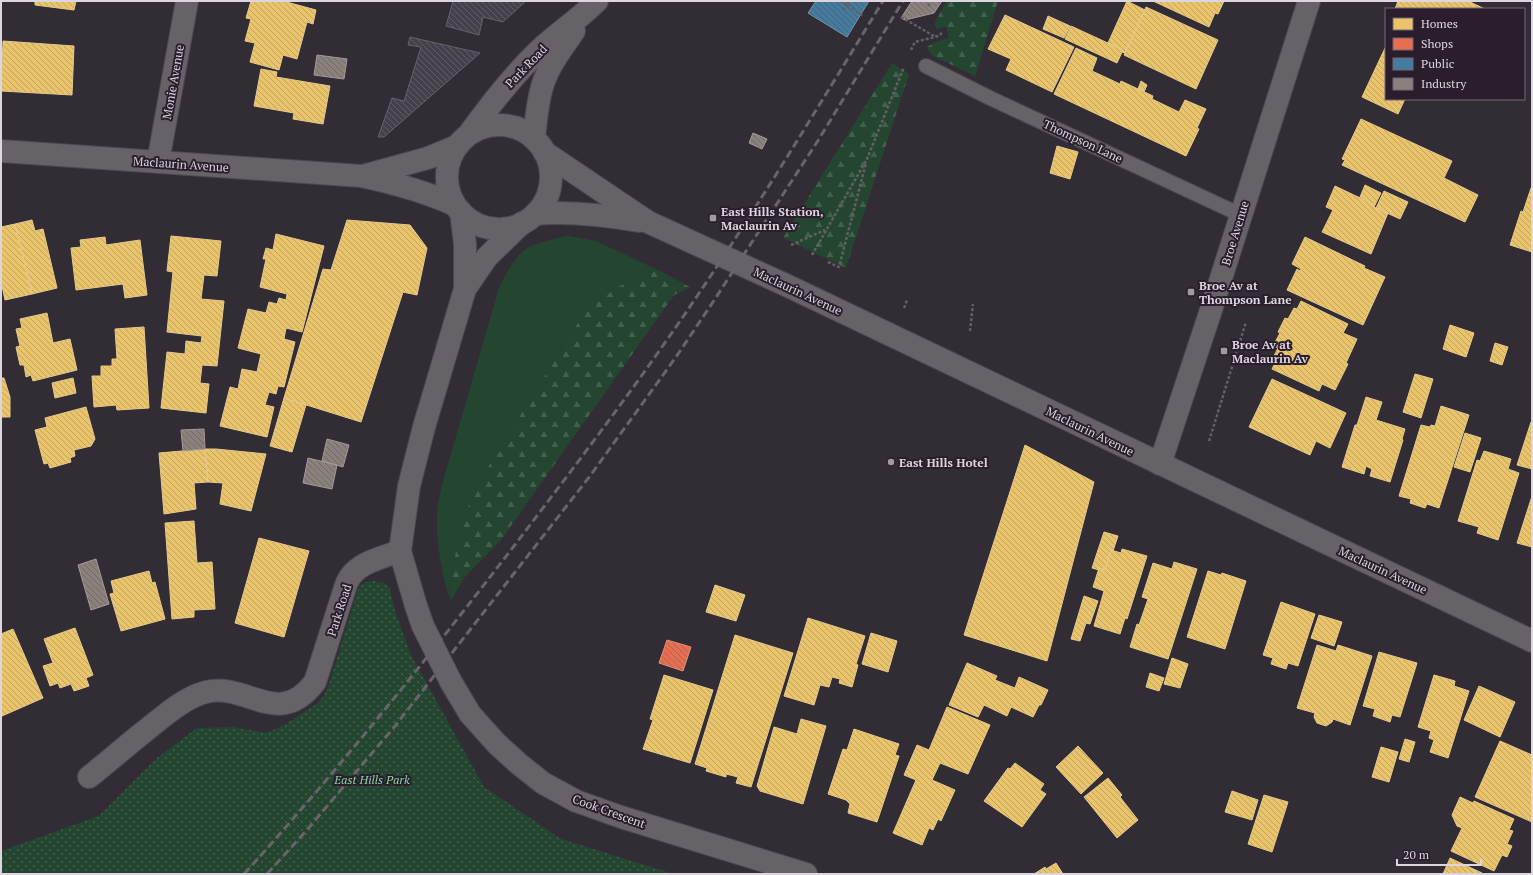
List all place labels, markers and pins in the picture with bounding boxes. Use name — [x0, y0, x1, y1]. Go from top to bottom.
place label: East Hills Station, Maclaurin Av — [721, 204, 824, 233]
marker: East Hills Station, Maclaurin Av — [708, 213, 718, 223]
place label: Broe Av at Thompson Lane — [1199, 278, 1292, 307]
marker: Broe Av at Thompson Lane — [1186, 287, 1196, 297]
place label: Broe Av at Maclaurin Av — [1232, 337, 1309, 366]
marker: Broe Av at Maclaurin Av — [1219, 346, 1229, 356]
place label: East Hills Hotel — [899, 455, 988, 470]
marker: East Hills Hotel — [886, 457, 896, 467]

